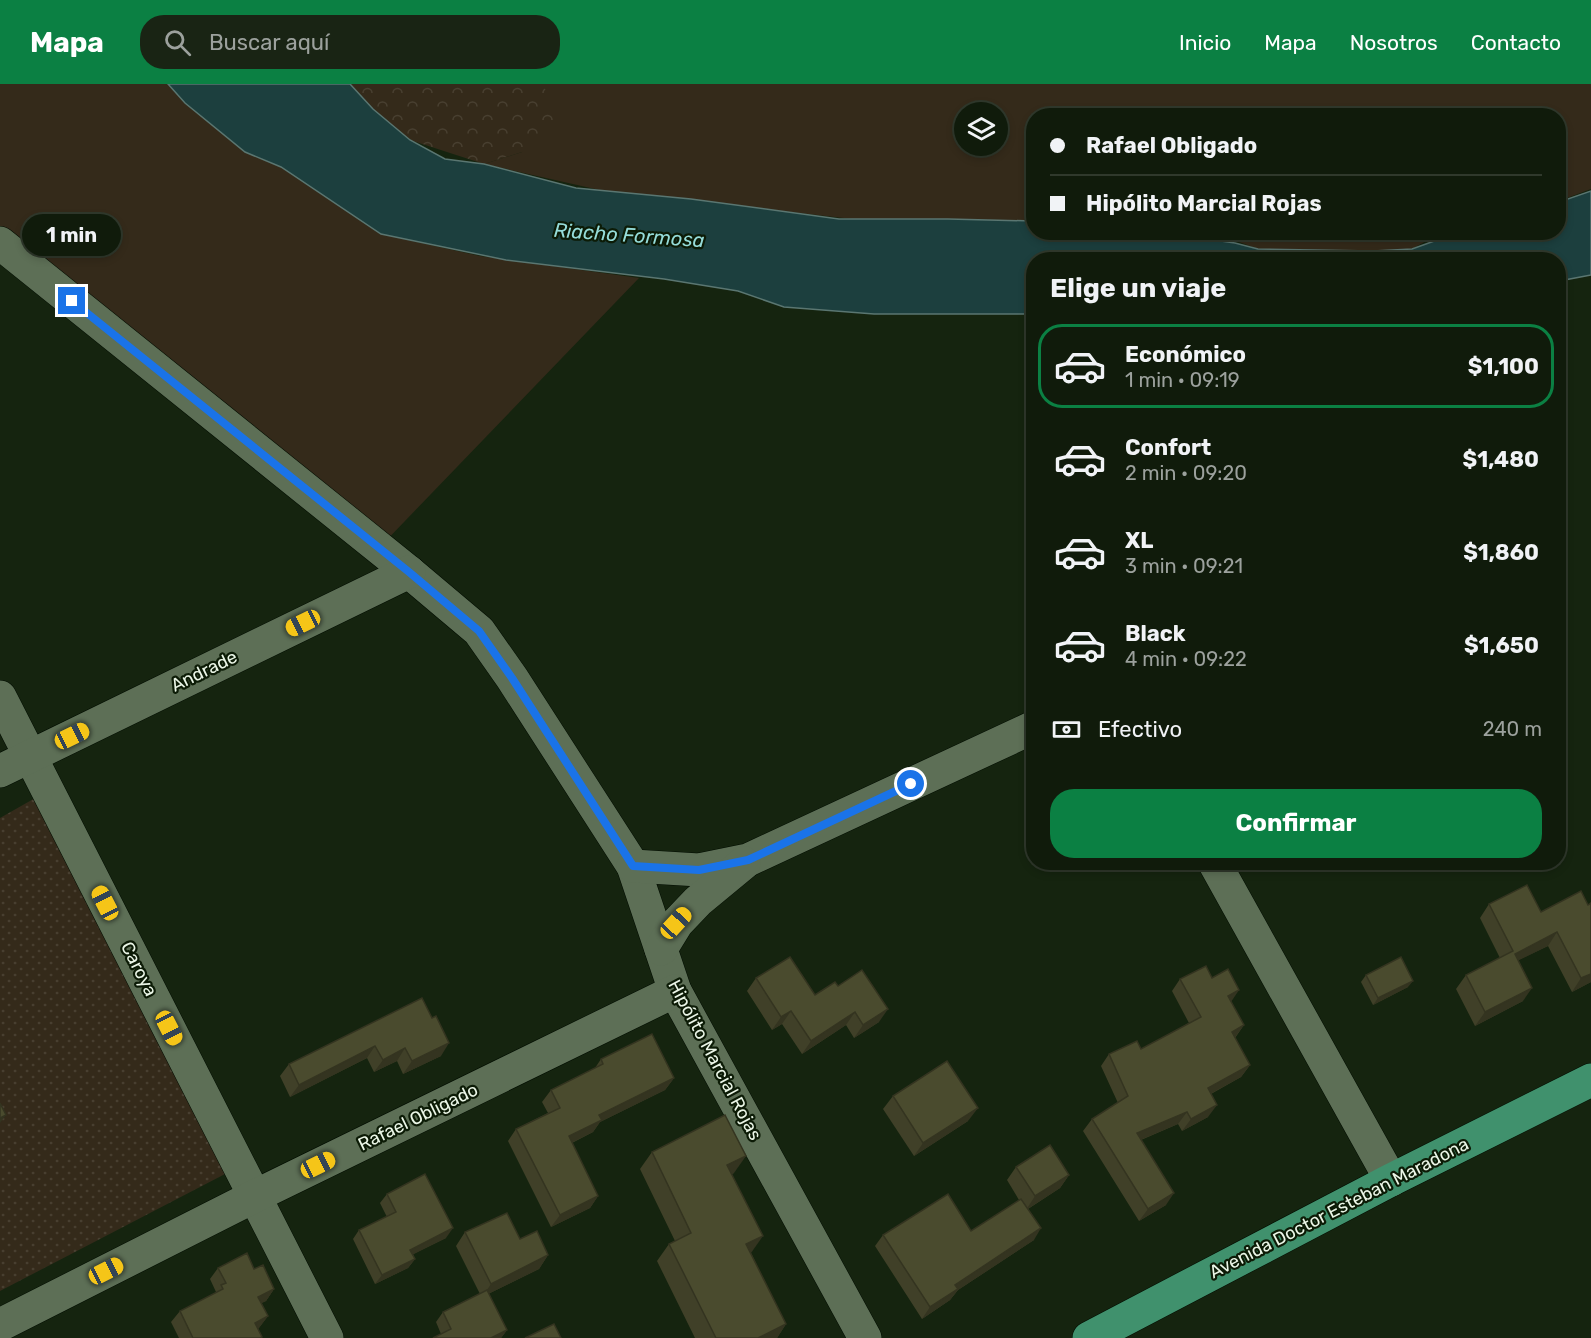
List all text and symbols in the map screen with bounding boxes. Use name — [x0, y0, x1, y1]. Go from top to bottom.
search box — [140, 15, 560, 69]
text: Mapa — [30, 26, 104, 59]
icon: search — [161, 26, 194, 59]
text: Buscar aquí — [209, 29, 329, 56]
text: Inicio — [1179, 30, 1231, 55]
text: Mapa — [1264, 30, 1317, 55]
text: Nosotros — [1350, 30, 1438, 55]
text: Contacto — [1471, 30, 1561, 55]
map controls — [954, 102, 1008, 156]
button: layers — [954, 102, 1008, 156]
text: Rafael Obligado — [1086, 132, 1257, 159]
text: Hipólito Marcial Rojas — [1086, 190, 1322, 217]
callout: 1 min — [22, 214, 122, 256]
water label: Riacho Formosa — [553, 218, 705, 252]
text: 1 min — [46, 223, 97, 247]
text: Elige un viaje — [1050, 272, 1226, 304]
route end — [58, 287, 85, 314]
icon: car — [1053, 339, 1107, 393]
text: Económico — [1125, 341, 1246, 368]
text: $1,100 — [1468, 353, 1539, 380]
text: 1 min · 09:19 — [1125, 368, 1240, 392]
icon: car — [1053, 432, 1107, 486]
text: Confort — [1125, 434, 1211, 461]
text: $1,480 — [1463, 446, 1539, 473]
text: 2 min · 09:20 — [1125, 461, 1247, 485]
icon: car — [1053, 525, 1107, 579]
text: XL — [1125, 527, 1153, 554]
text: $1,860 — [1463, 539, 1539, 566]
text: 3 min · 09:21 — [1125, 554, 1243, 578]
car — [283, 607, 323, 639]
icon: car — [1053, 618, 1107, 672]
text: Black — [1125, 620, 1186, 647]
text: $1,650 — [1464, 632, 1539, 659]
street label: Andrade — [167, 646, 241, 696]
text: 4 min · 09:22 — [1125, 647, 1247, 671]
icon: cash — [1050, 713, 1083, 746]
text: Efectivo — [1098, 716, 1182, 743]
text: 240 m — [1483, 717, 1542, 741]
car — [52, 720, 92, 752]
route start — [897, 770, 924, 797]
button: Confirmar — [1050, 789, 1542, 858]
car — [89, 883, 121, 923]
car — [657, 904, 695, 942]
street label: Caroya — [116, 938, 162, 1000]
street label: Hipólito Marcial Rojas — [663, 976, 767, 1144]
car — [153, 1008, 185, 1048]
street label: Rafael Obligado — [354, 1078, 482, 1156]
street label: Avenida Doctor Esteban Maradona — [1206, 1133, 1472, 1283]
car — [298, 1149, 338, 1181]
car — [86, 1255, 126, 1287]

